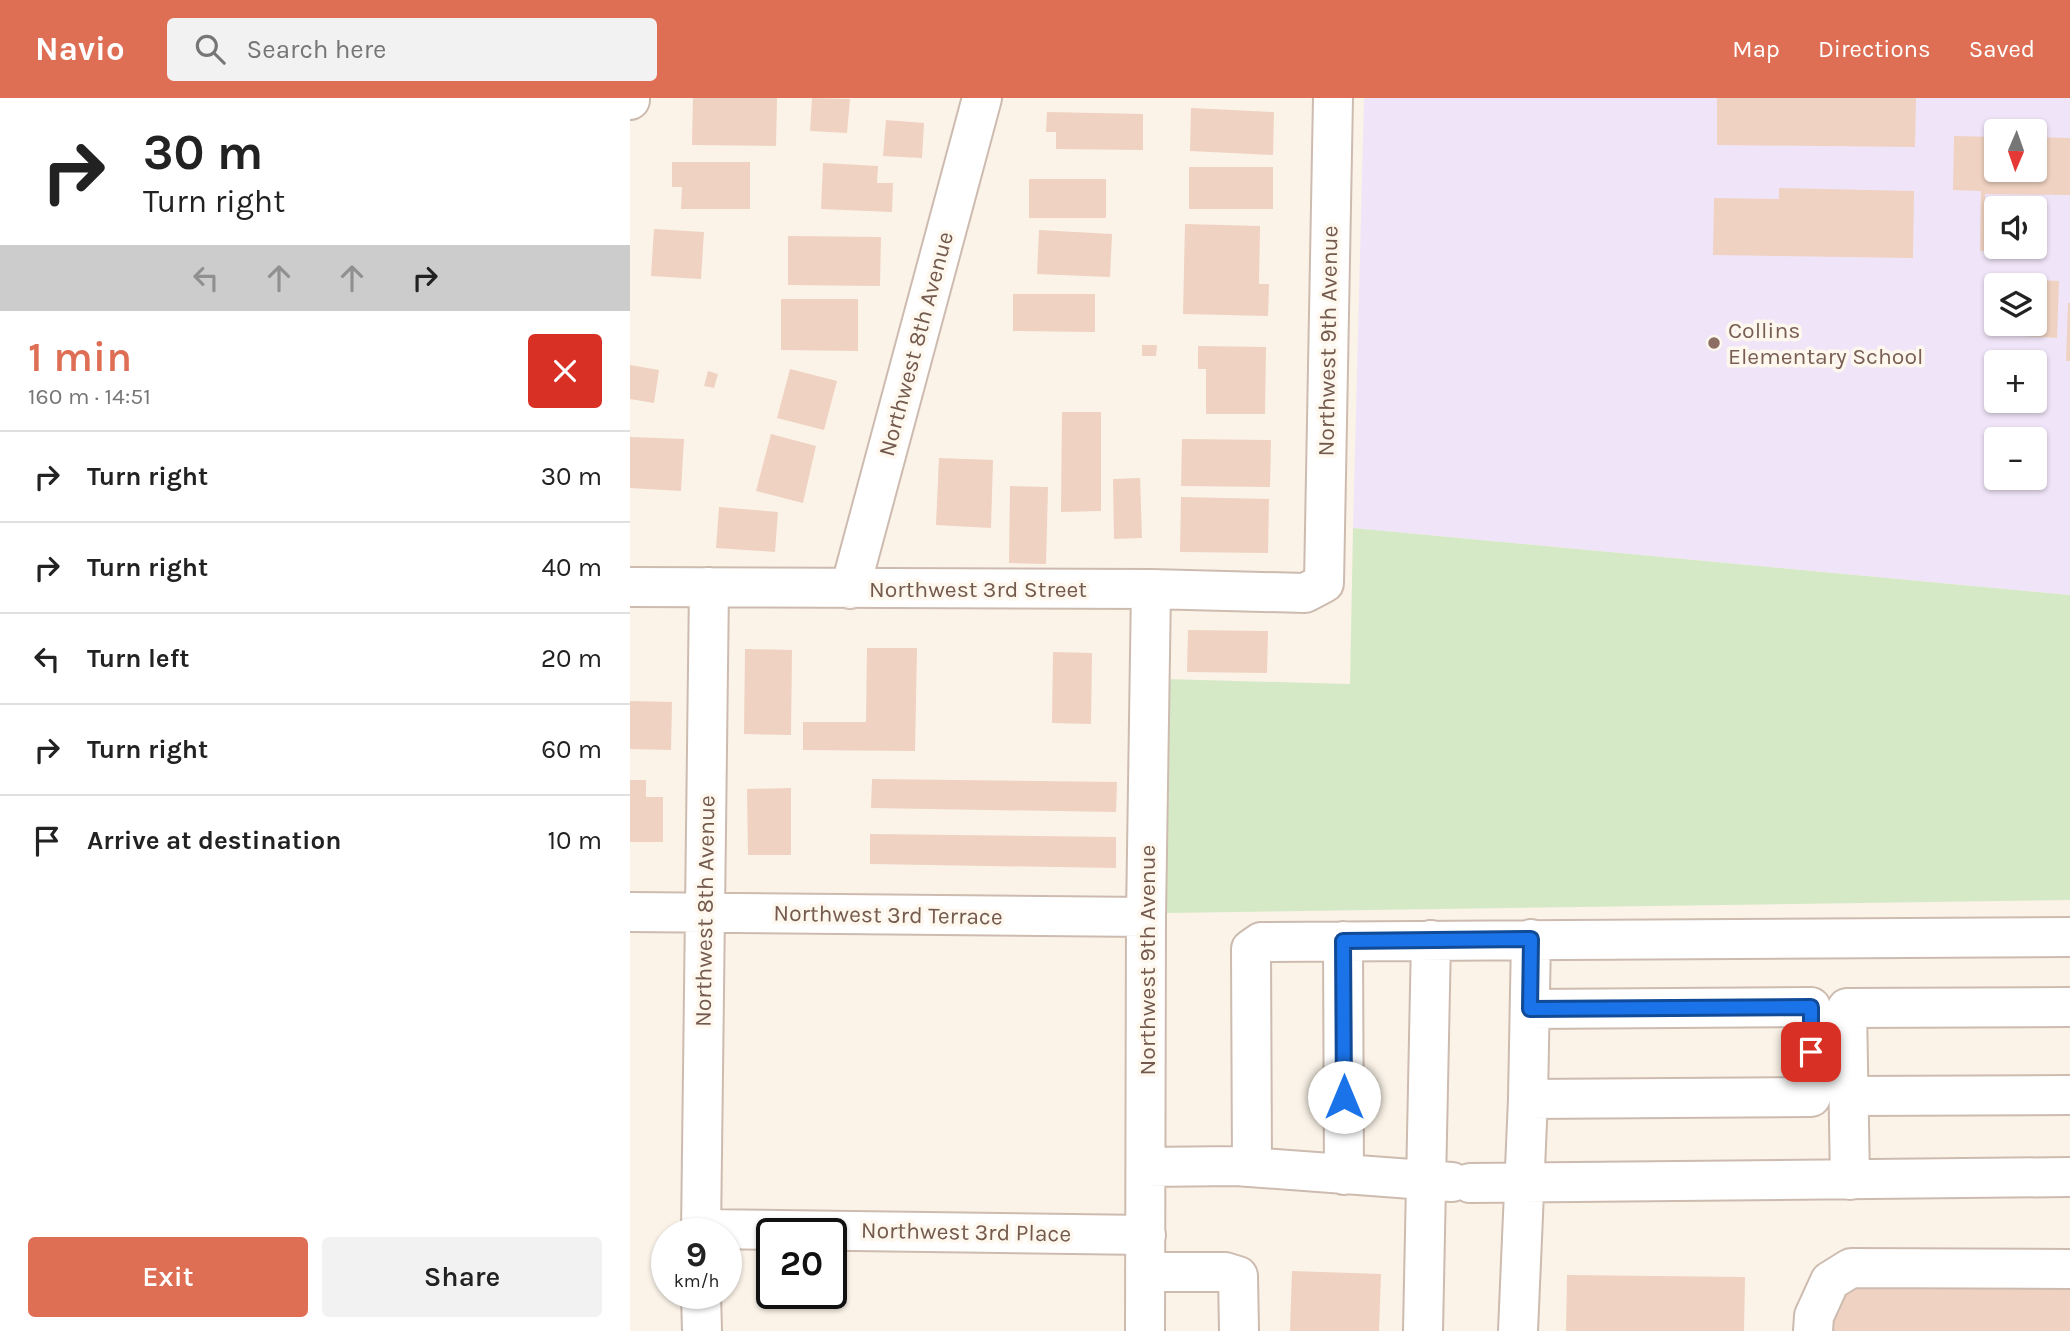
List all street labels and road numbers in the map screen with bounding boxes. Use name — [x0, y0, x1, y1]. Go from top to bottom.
street label: Northwest 9th Avenue — [1312, 225, 1344, 457]
street label: Northwest 8th Avenue — [873, 229, 959, 459]
street label: Northwest 3rd Street — [869, 576, 1087, 603]
street label: Northwest 8th Avenue — [689, 795, 721, 1027]
street label: Northwest 9th Avenue — [1134, 845, 1161, 1075]
street label: Northwest 3rd Terrace — [773, 900, 1003, 930]
street label: Northwest 3rd Place — [861, 1217, 1071, 1247]

